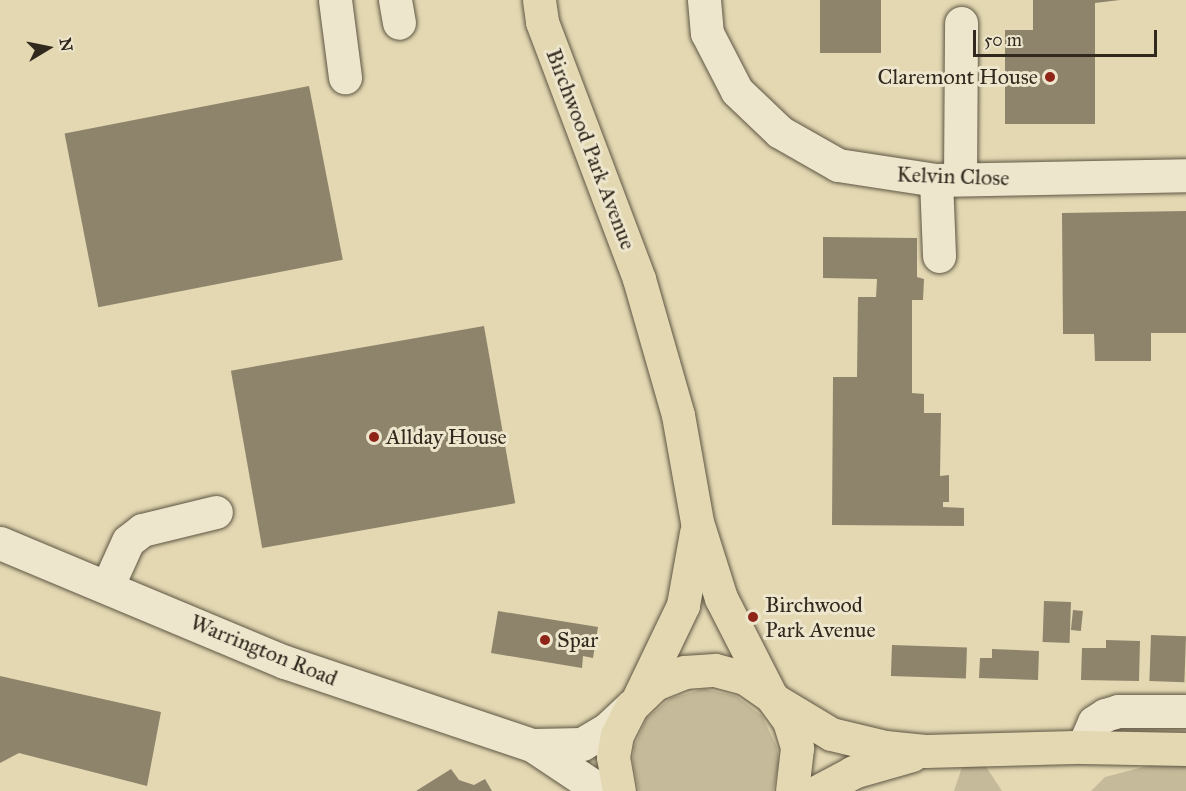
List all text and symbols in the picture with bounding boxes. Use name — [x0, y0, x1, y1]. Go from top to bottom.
north arrow — [18, 18, 78, 78]
scale bar — [976, 18, 1160, 56]
text: 50 m — [984, 29, 1022, 51]
text: N — [56, 36, 77, 53]
street label: Birchwood Park Avenue — [540, 45, 642, 253]
place label: Claremont House — [878, 64, 1038, 90]
marker: Claremont House — [1043, 70, 1057, 84]
street label: Kelvin Close — [896, 161, 1010, 191]
place label: Allday House — [386, 424, 507, 450]
marker: Allday House — [367, 430, 381, 444]
place label: Birchwood Park Avenue — [765, 591, 876, 642]
street label: Warrington Road — [187, 608, 341, 692]
marker: Birchwood Park Avenue — [746, 610, 760, 624]
place label: Spar — [557, 627, 598, 653]
marker: Spar — [538, 633, 552, 647]

